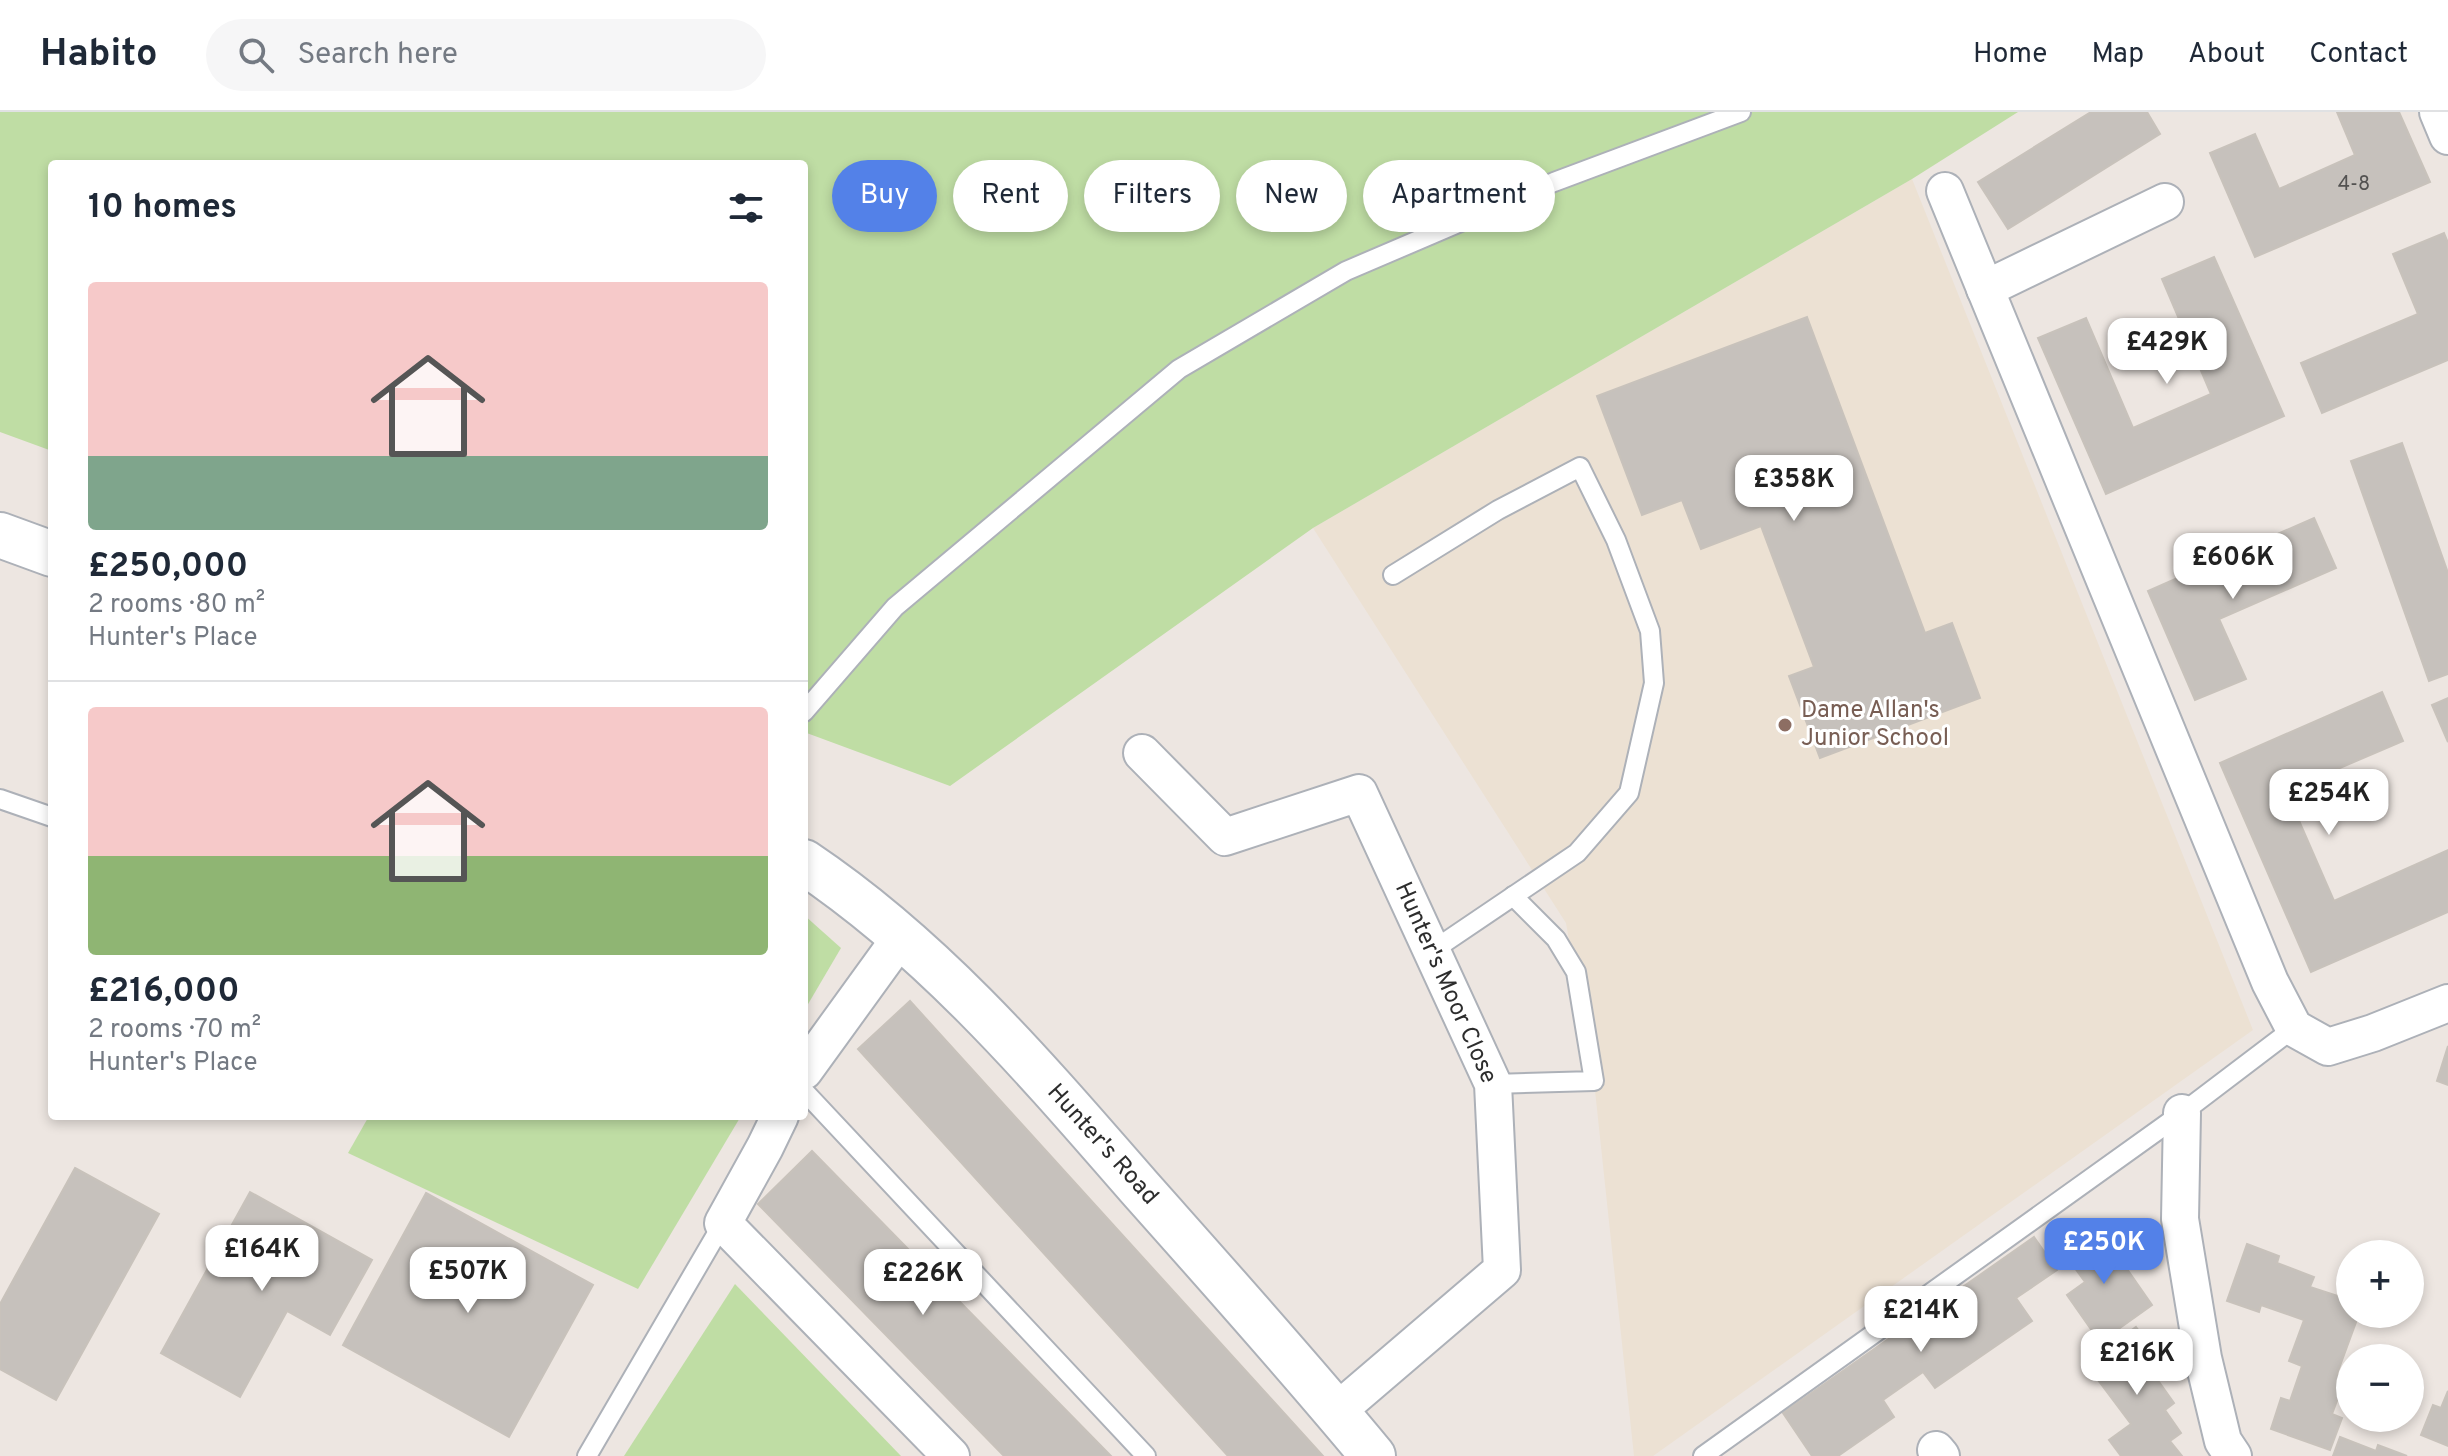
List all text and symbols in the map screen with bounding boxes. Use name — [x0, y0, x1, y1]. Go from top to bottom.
search box — [206, 19, 766, 91]
text: Habito — [40, 31, 158, 80]
icon: search — [234, 33, 278, 77]
text: Search here — [298, 37, 458, 74]
text: Home — [1973, 37, 2047, 73]
text: Map — [2091, 37, 2144, 73]
text: About — [2188, 37, 2265, 73]
text: Contact — [2309, 37, 2408, 73]
chip: Buy — [832, 160, 937, 232]
chip: Rent — [953, 160, 1068, 232]
chip: Filters — [1084, 160, 1220, 232]
chip: New — [1236, 160, 1347, 232]
chip: Apartment — [1363, 160, 1555, 232]
house number: 4-8 — [2338, 172, 2370, 198]
icon: filters — [724, 186, 768, 230]
text: 10 homes — [88, 187, 237, 230]
pin: £429K — [2111, 318, 2223, 386]
text: £429K — [2126, 327, 2208, 360]
icon: home — [356, 334, 500, 478]
pin: £358K — [1738, 455, 1850, 523]
text: £358K — [1753, 464, 1835, 497]
pin: £606K — [2177, 533, 2289, 601]
text: £606K — [2191, 542, 2275, 575]
text: £250,000 — [88, 546, 248, 589]
text: 2 rooms · 80 m² — [88, 589, 265, 622]
text: Hunter's Place — [88, 622, 258, 655]
place label: Dame Allan's Junior School — [1801, 696, 1949, 754]
marker: Dame Allan's Junior School — [1776, 716, 1794, 734]
icon: home — [356, 759, 500, 903]
pin: £254K — [2273, 769, 2385, 837]
text: £254K — [2287, 778, 2371, 811]
street label: Hunter's Moor Close — [1387, 878, 1503, 1088]
text: £216,000 — [88, 971, 240, 1014]
text: 2 rooms · 70 m² — [88, 1014, 261, 1047]
text: Hunter's Place — [88, 1047, 258, 1080]
street label: Hunter's Road — [1040, 1078, 1164, 1212]
pin: £250K — [2048, 1218, 2160, 1286]
pin: £164K — [206, 1225, 318, 1293]
text: £250K — [2063, 1227, 2145, 1260]
text: £164K — [223, 1234, 301, 1267]
map controls — [2336, 1240, 2424, 1432]
button: + — [2336, 1240, 2424, 1328]
pin: £507K — [412, 1247, 524, 1315]
pin: £226K — [867, 1249, 979, 1317]
text: £507K — [428, 1256, 508, 1289]
text: £226K — [882, 1258, 964, 1291]
pin: £214K — [1865, 1286, 1977, 1354]
text: £214K — [1882, 1295, 1960, 1328]
pin: £216K — [2081, 1329, 2193, 1397]
text: £216K — [2099, 1338, 2175, 1371]
button: − — [2336, 1344, 2424, 1432]

